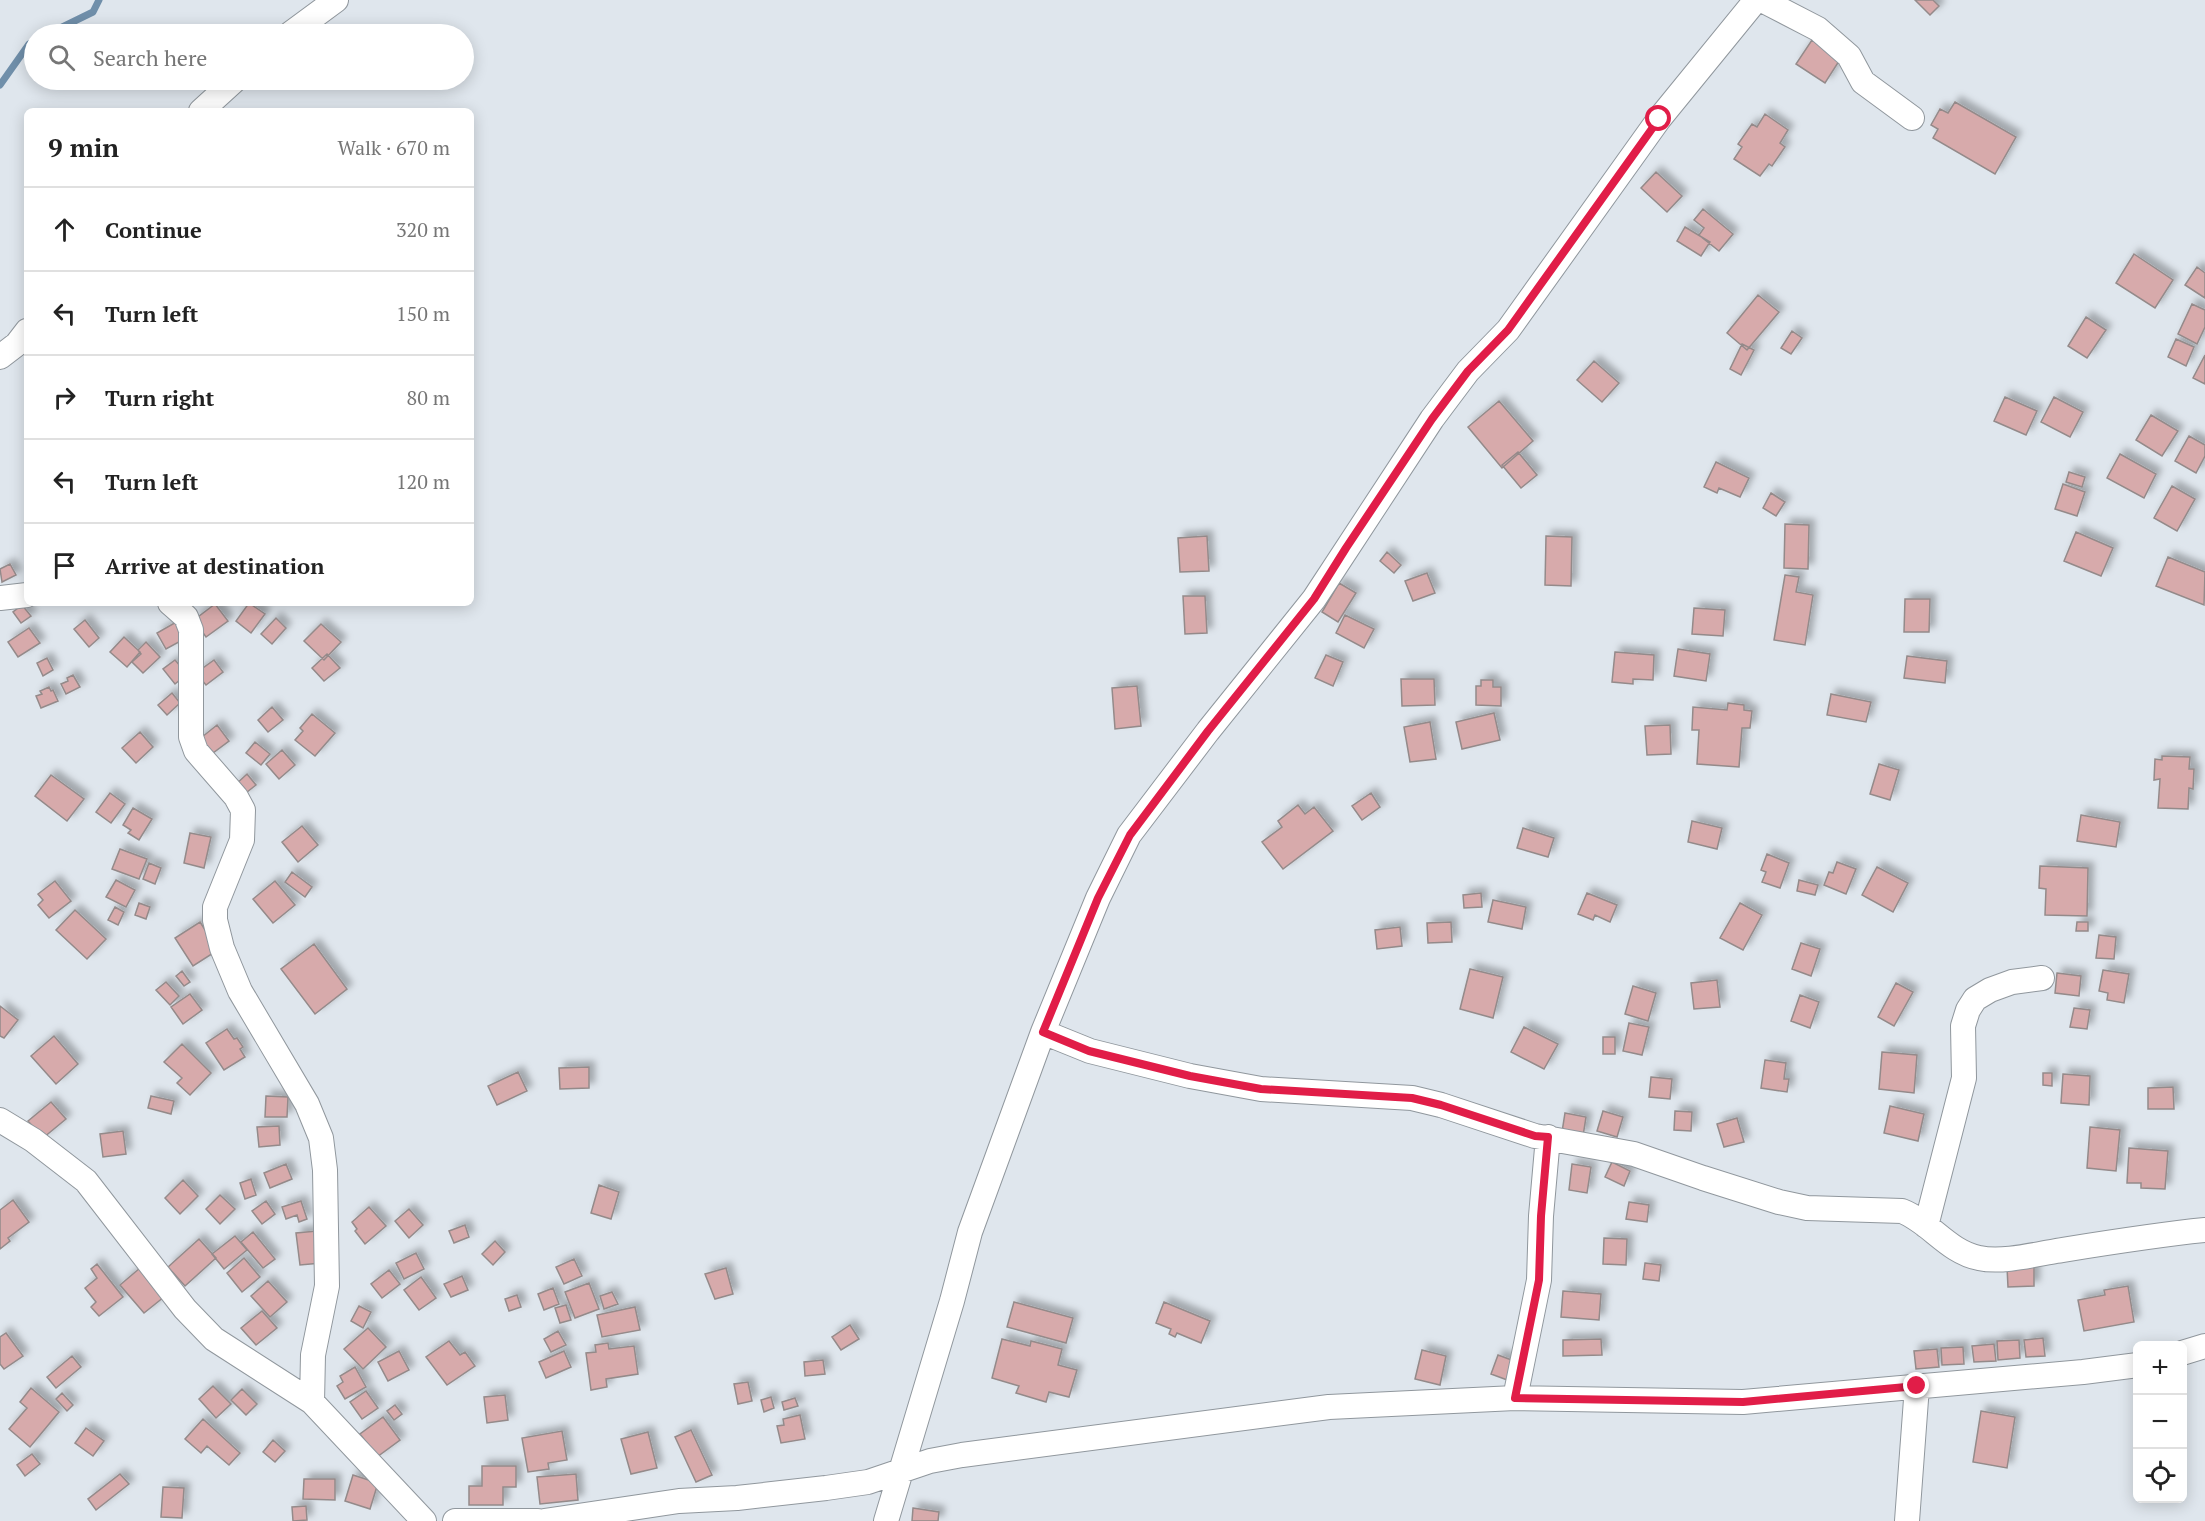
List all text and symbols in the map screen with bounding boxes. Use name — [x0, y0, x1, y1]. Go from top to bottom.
search box — [24, 24, 474, 90]
icon: search — [45, 41, 78, 74]
text: Search here — [93, 43, 207, 72]
route start — [1645, 105, 1671, 131]
text: 9 min — [48, 130, 119, 164]
text: Walk · 670 m — [338, 134, 450, 161]
icon: ahead — [48, 213, 81, 246]
text: Continue — [105, 215, 202, 244]
text: 320 m — [396, 216, 450, 243]
icon: left — [48, 297, 81, 330]
text: Turn left — [105, 299, 198, 328]
text: 150 m — [396, 300, 450, 327]
icon: right — [48, 381, 81, 414]
text: Turn right — [105, 383, 214, 412]
text: 80 m — [407, 384, 450, 411]
icon: left — [48, 465, 81, 498]
text: Turn left — [105, 467, 198, 496]
text: 120 m — [396, 468, 450, 495]
icon: arrive — [48, 549, 81, 582]
text: Arrive at destination — [105, 551, 324, 580]
map controls — [2133, 1341, 2187, 1503]
button: + — [2133, 1341, 2187, 1395]
route end — [1903, 1372, 1929, 1398]
button: − — [2133, 1395, 2187, 1449]
button: locate — [2133, 1449, 2187, 1503]

